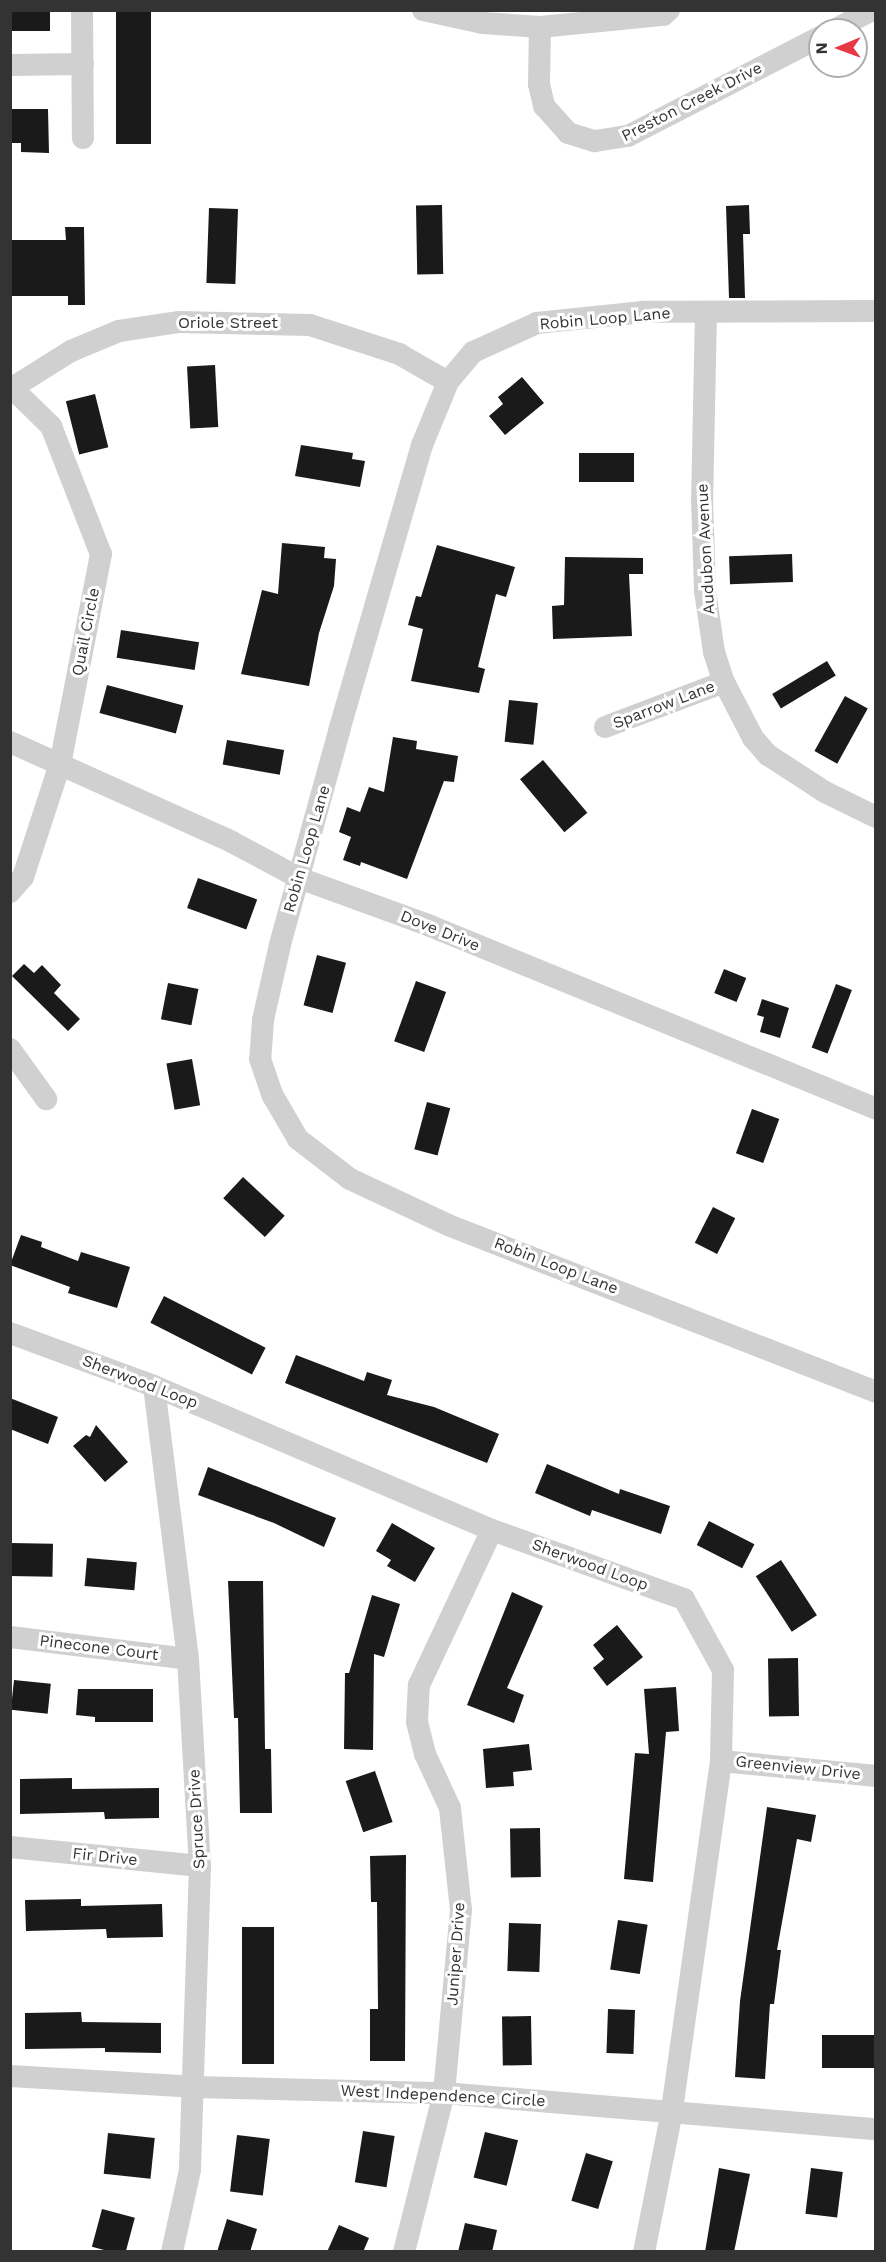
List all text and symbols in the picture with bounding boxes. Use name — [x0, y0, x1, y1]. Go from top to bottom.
north arrow — [808, 18, 868, 78]
text: N — [812, 42, 831, 54]
street label: Preston Creek Drive — [618, 58, 766, 146]
street label: Robin Loop Lane — [539, 304, 671, 334]
street label: Oriole Street — [178, 313, 278, 333]
street label: Audubon Avenue — [693, 483, 719, 615]
street label: Quail Circle — [68, 586, 104, 678]
street label: Sparrow Lane — [610, 677, 718, 733]
street label: Robin Loop Lane — [280, 783, 334, 915]
street label: Dove Drive — [397, 906, 483, 956]
street label: Robin Loop Lane — [491, 1233, 621, 1299]
street label: Sherwood Loop — [79, 1351, 201, 1413]
street label: Sherwood Loop — [529, 1535, 651, 1595]
street label: Pinecone Court — [39, 1631, 159, 1665]
street label: Greenview Drive — [734, 1752, 862, 1784]
street label: Spruce Drive — [185, 1769, 209, 1869]
street label: Fir Drive — [71, 1844, 139, 1870]
street label: Juniper Drive — [443, 1901, 469, 2007]
street label: West Independence Circle — [340, 2081, 546, 2111]

